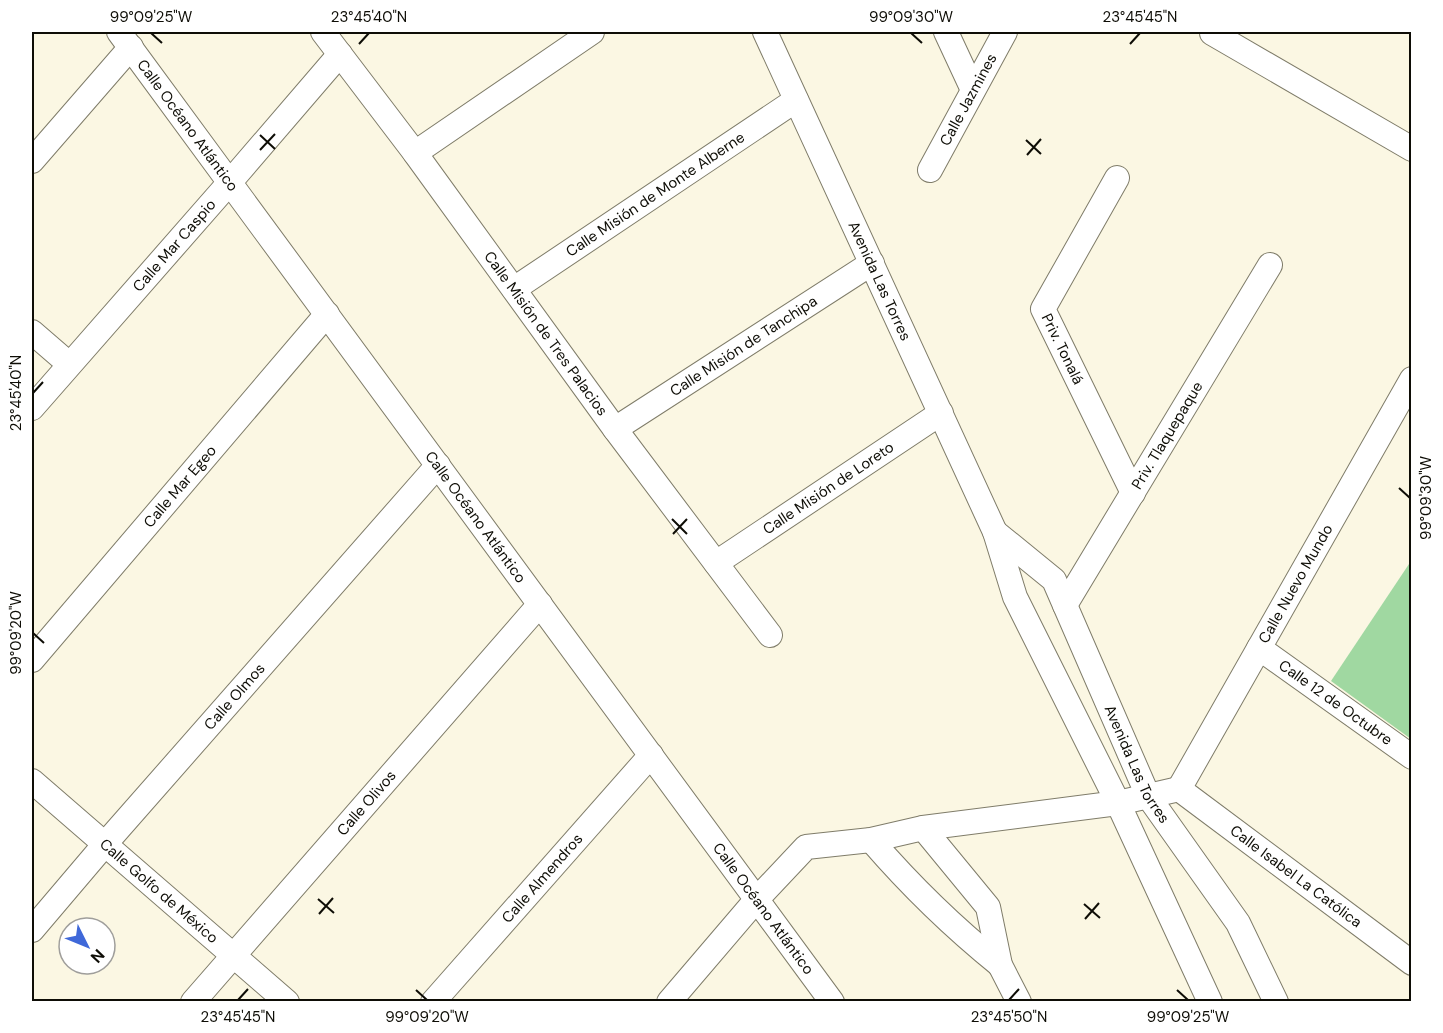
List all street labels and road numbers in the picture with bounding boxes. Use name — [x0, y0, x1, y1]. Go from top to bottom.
street label: Calle Jazmines — [935, 50, 1001, 149]
street label: Calle Océano Atlántico — [133, 55, 243, 196]
street label: Calle Misión de Monte Alberne — [562, 127, 749, 261]
street label: Calle Mar Caspio — [128, 195, 220, 296]
street label: Avenida Las Torres — [843, 218, 916, 344]
street label: Calle Misión de Tres Palacios — [479, 247, 612, 420]
street label: Calle Misión de Tanchipa — [666, 291, 821, 401]
street label: Priv. Tonalá — [1037, 310, 1088, 388]
street label: Priv. Tlaquepaque — [1127, 378, 1207, 493]
street label: Calle Misión de Loreto — [759, 437, 898, 539]
street label: Calle Mar Egeo — [139, 441, 221, 532]
street label: Calle Océano Atlántico — [420, 447, 531, 587]
street label: Calle Nuevo Mundo — [1254, 521, 1337, 647]
street label: Calle 12 de Octubre — [1275, 655, 1396, 750]
street label: Calle Olmos — [200, 659, 269, 734]
street label: Avenida Las Torres — [1100, 702, 1174, 827]
street label: Calle Olivos — [332, 766, 401, 840]
street label: Calle Isabel La Católica — [1226, 821, 1366, 932]
street label: Calle Almendros — [497, 829, 587, 927]
street label: Calle Golfo de México — [95, 834, 223, 948]
street label: Calle Océano Atlántico — [708, 839, 819, 979]

